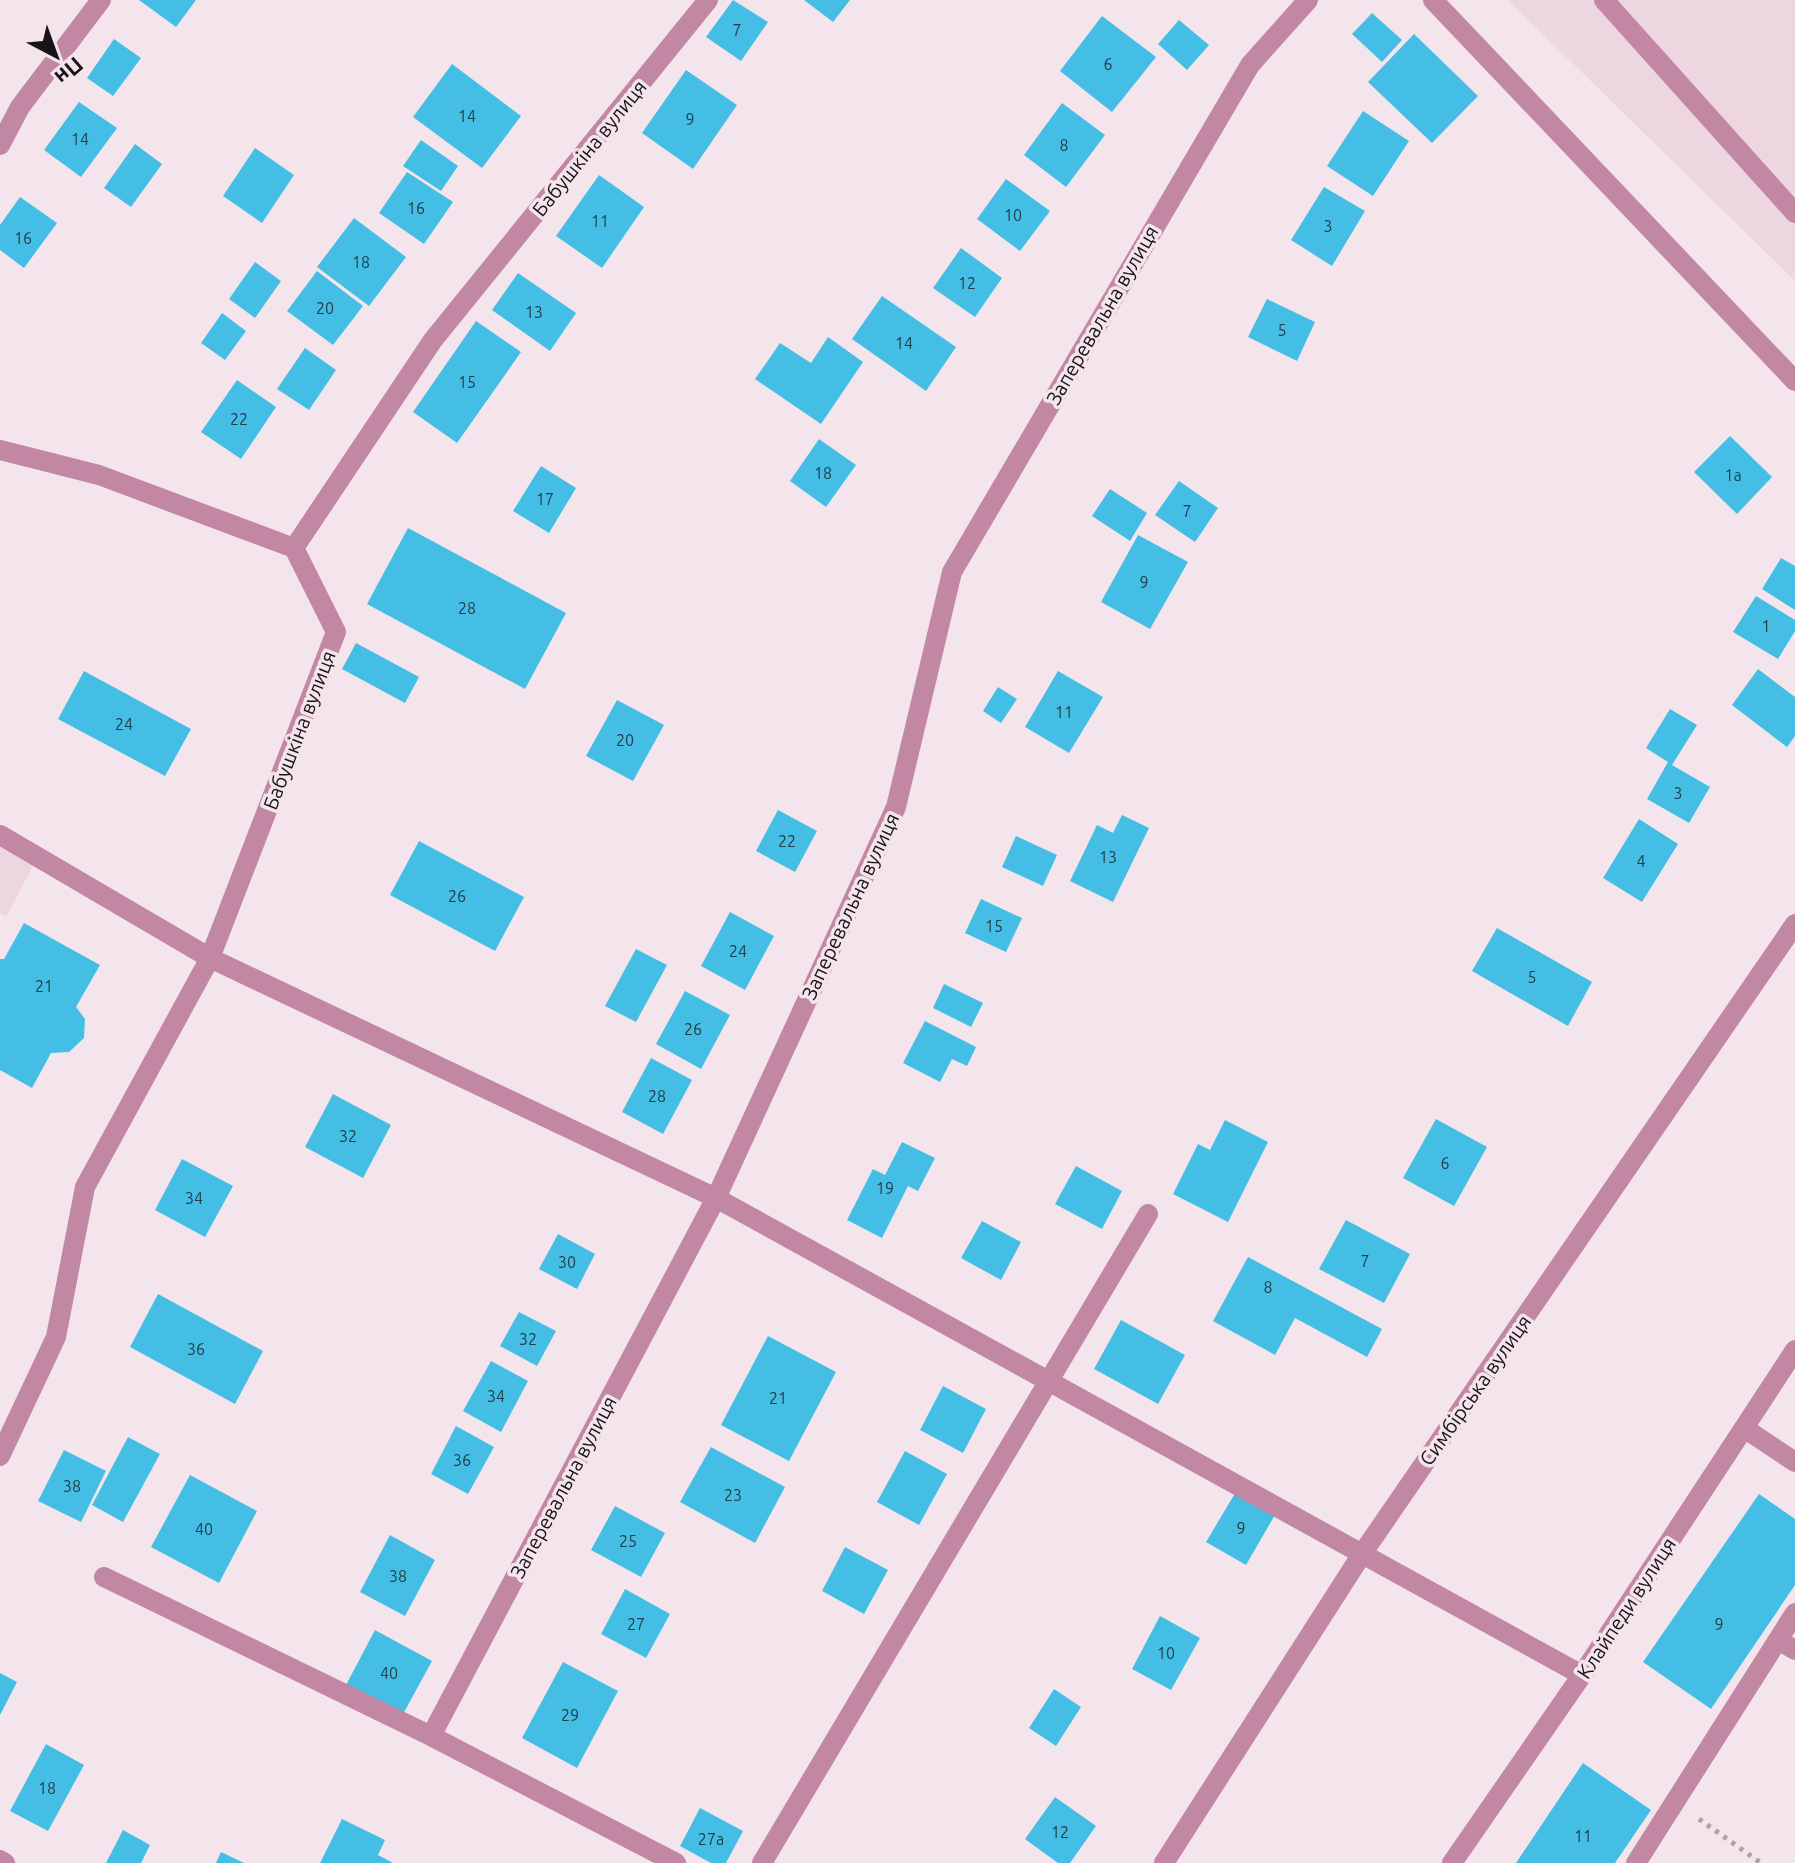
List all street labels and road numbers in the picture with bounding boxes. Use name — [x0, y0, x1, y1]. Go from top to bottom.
street label: Бабушкіна вулиця — [527, 75, 651, 221]
street label: Заперевальна вулиця — [1041, 221, 1163, 409]
street label: Бабушкіна вулиця — [258, 647, 340, 813]
street label: Заперевальна вулиця — [797, 809, 903, 1003]
street label: Симбірська вулиця — [1415, 1311, 1535, 1469]
street label: Заперевальна вулиця — [505, 1392, 621, 1582]
street label: Клайпеди вулиця — [1572, 1533, 1680, 1683]

